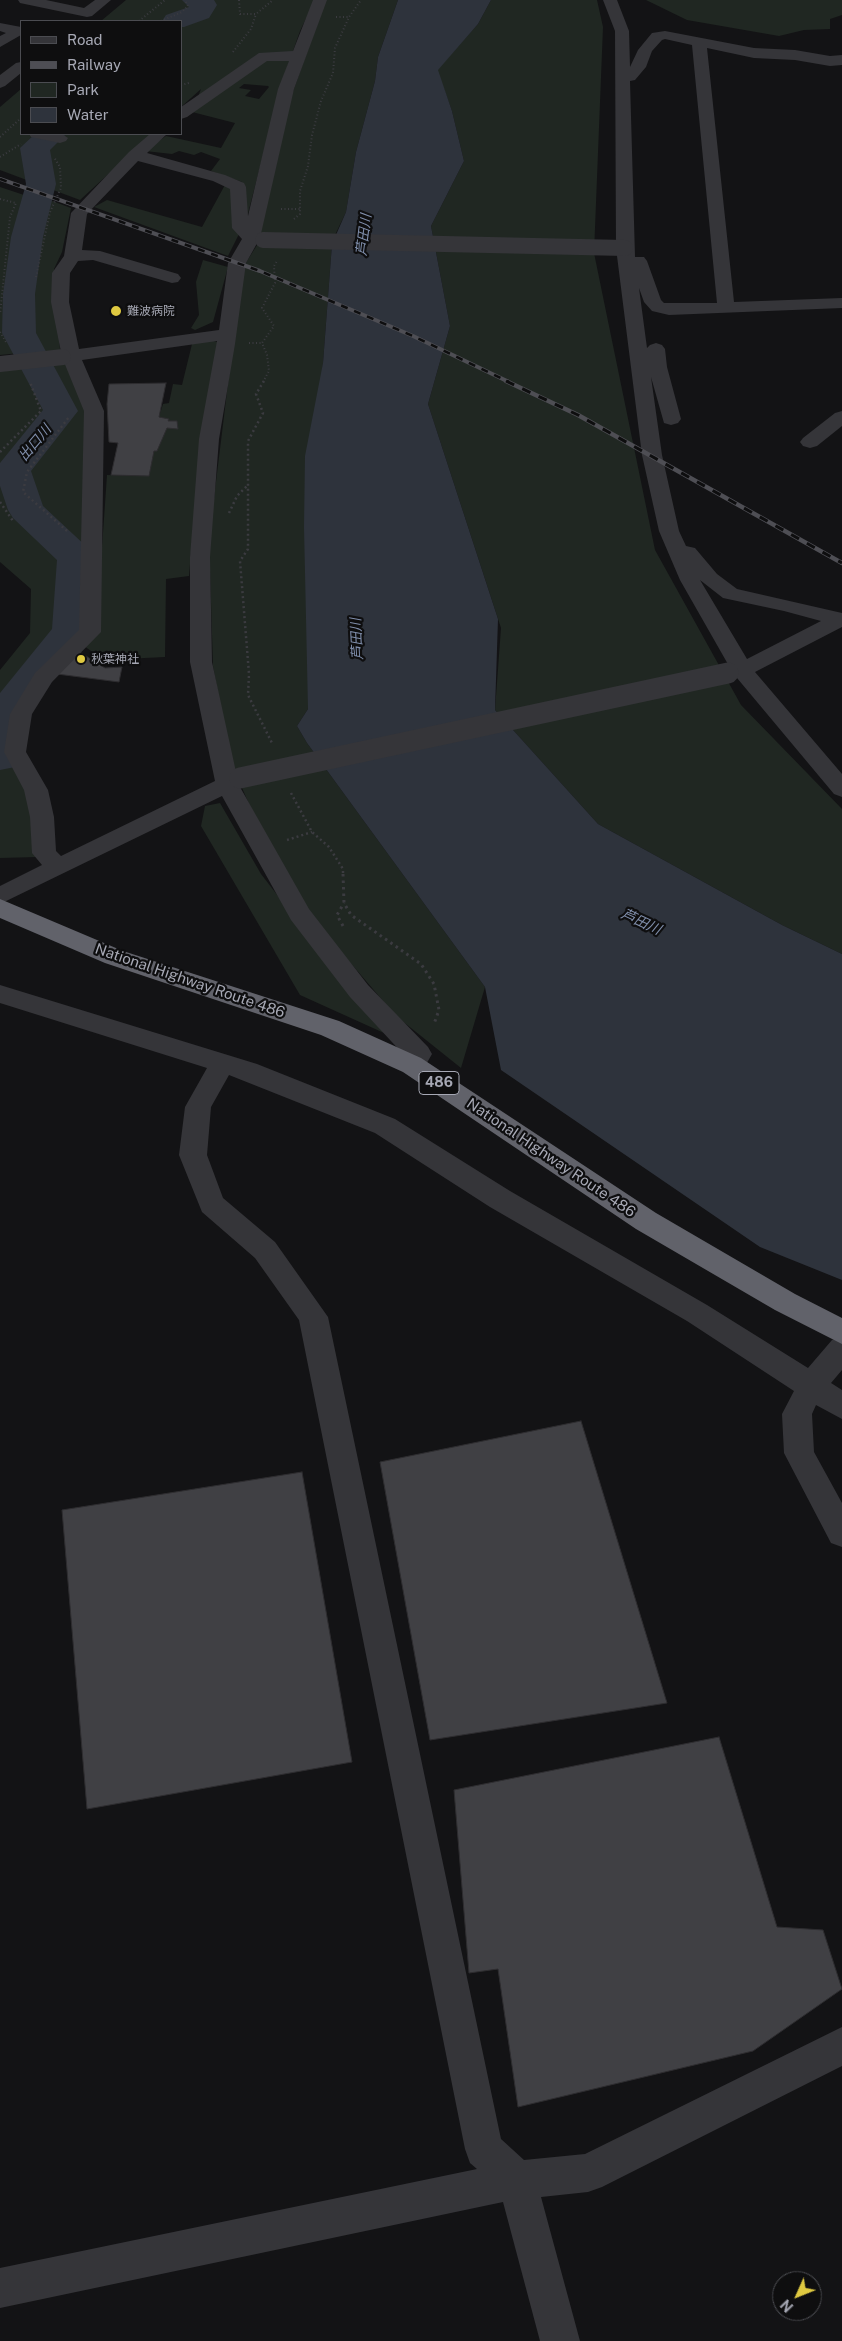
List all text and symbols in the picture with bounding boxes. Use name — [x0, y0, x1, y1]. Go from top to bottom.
legend — [20, 20, 182, 135]
text: Road — [67, 31, 103, 48]
text: Railway — [67, 56, 121, 73]
text: Park — [67, 81, 99, 98]
text: Water — [67, 106, 109, 123]
water label: 芦田川 — [353, 213, 375, 257]
marker: 難波病院 — [109, 304, 123, 318]
place label: 難波病院 — [127, 304, 175, 318]
water label: 出口川 — [15, 422, 55, 464]
water label: 芦田川 — [348, 618, 366, 660]
place label: 秋葉神社 — [91, 652, 139, 666]
marker: 秋葉神社 — [75, 653, 87, 665]
water label: 芦田川 — [618, 906, 664, 938]
street label: National Highway Route 486 — [93, 940, 287, 1022]
road number: 486 — [419, 1072, 459, 1094]
street label: National Highway Route 486 — [463, 1095, 639, 1221]
north arrow — [772, 2271, 822, 2321]
text: N — [777, 2296, 796, 2315]

